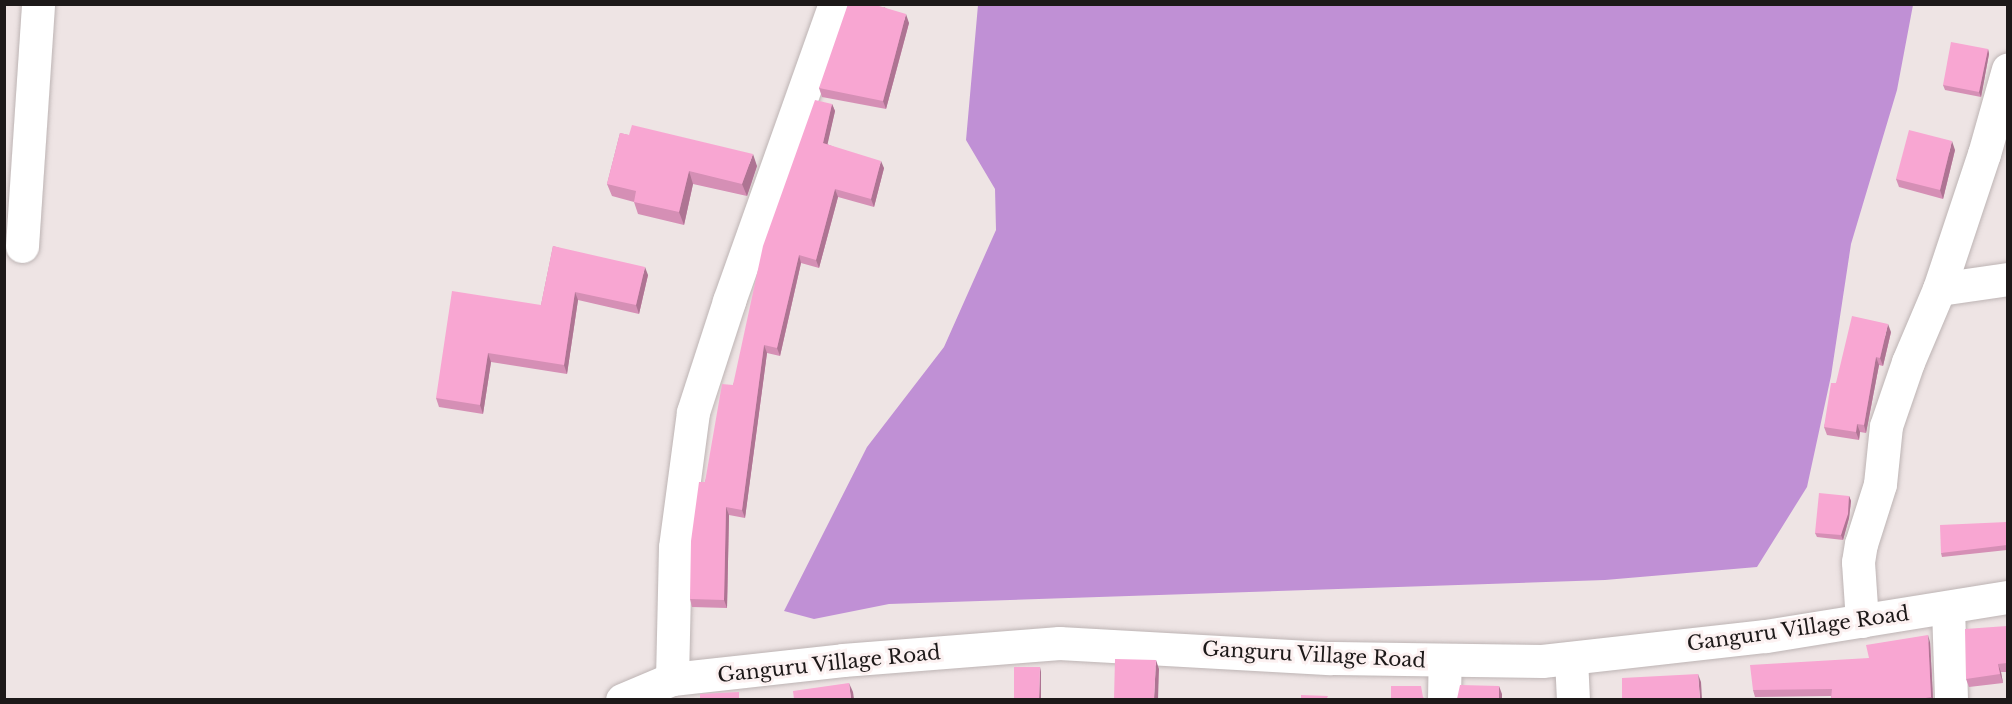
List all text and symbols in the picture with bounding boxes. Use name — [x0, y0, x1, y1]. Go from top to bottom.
street label: Ganguru Village Road — [1685, 601, 1911, 657]
street label: Ganguru Village Road — [1201, 637, 1427, 673]
street label: Ganguru Village Road — [716, 640, 942, 688]

